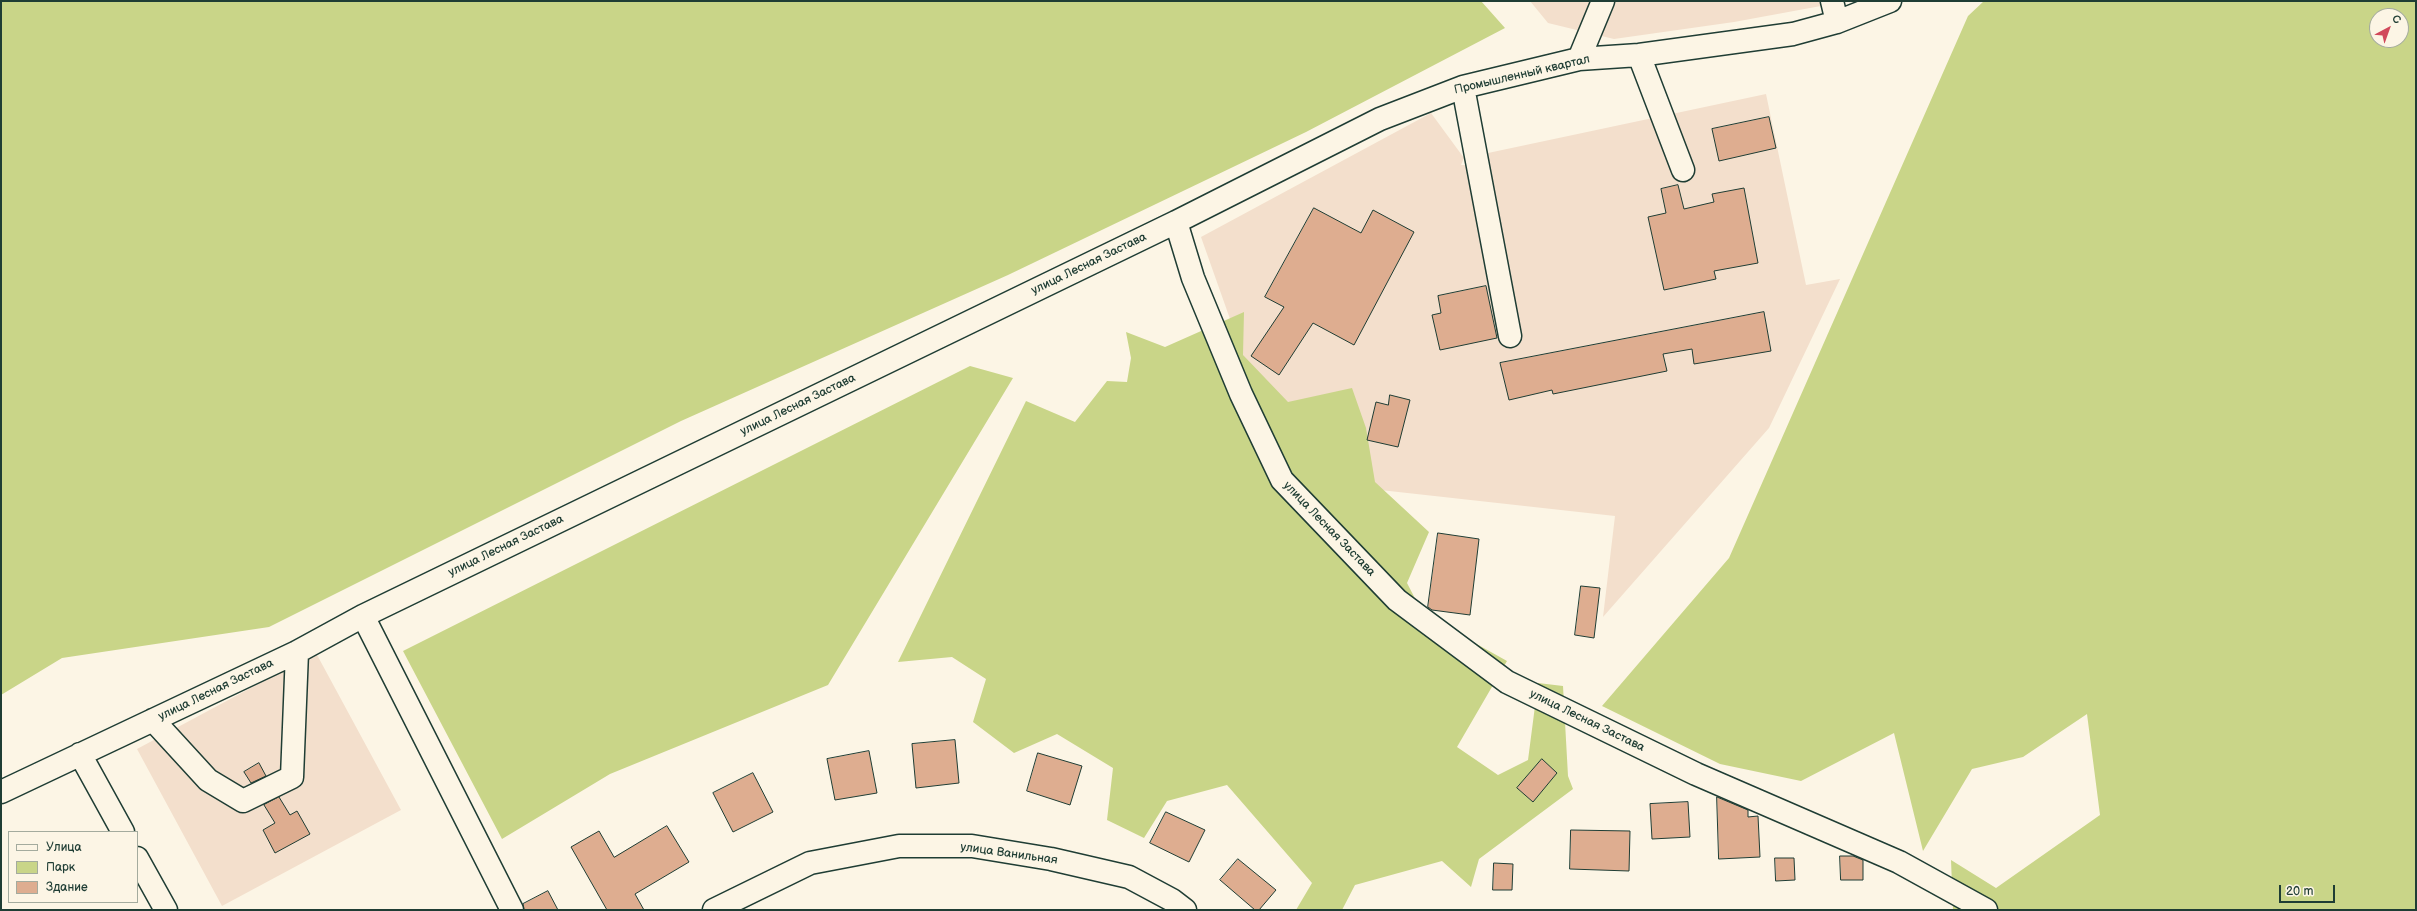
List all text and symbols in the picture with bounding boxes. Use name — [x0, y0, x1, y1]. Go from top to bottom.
north arrow — [2369, 8, 2409, 48]
text: С — [2389, 12, 2404, 27]
street label: Промышленный квартал — [1453, 52, 1591, 98]
street label: улица Лесная Застава — [1029, 230, 1149, 298]
street label: улица Лесная Застава — [738, 371, 858, 439]
street label: улица Лесная Застава — [1280, 479, 1378, 579]
street label: улица Лесная Застава — [446, 512, 566, 580]
street label: улица Лесная Застава — [156, 656, 276, 724]
street label: улица Лесная Застава — [1527, 687, 1647, 755]
legend — [8, 831, 138, 903]
text: Улица — [46, 840, 82, 855]
street label: улица Ванильная — [960, 840, 1058, 868]
text: Парк — [46, 860, 75, 875]
scale bar — [2281, 877, 2337, 903]
text: Здание — [46, 880, 88, 895]
text: 20 m — [2286, 884, 2313, 899]

